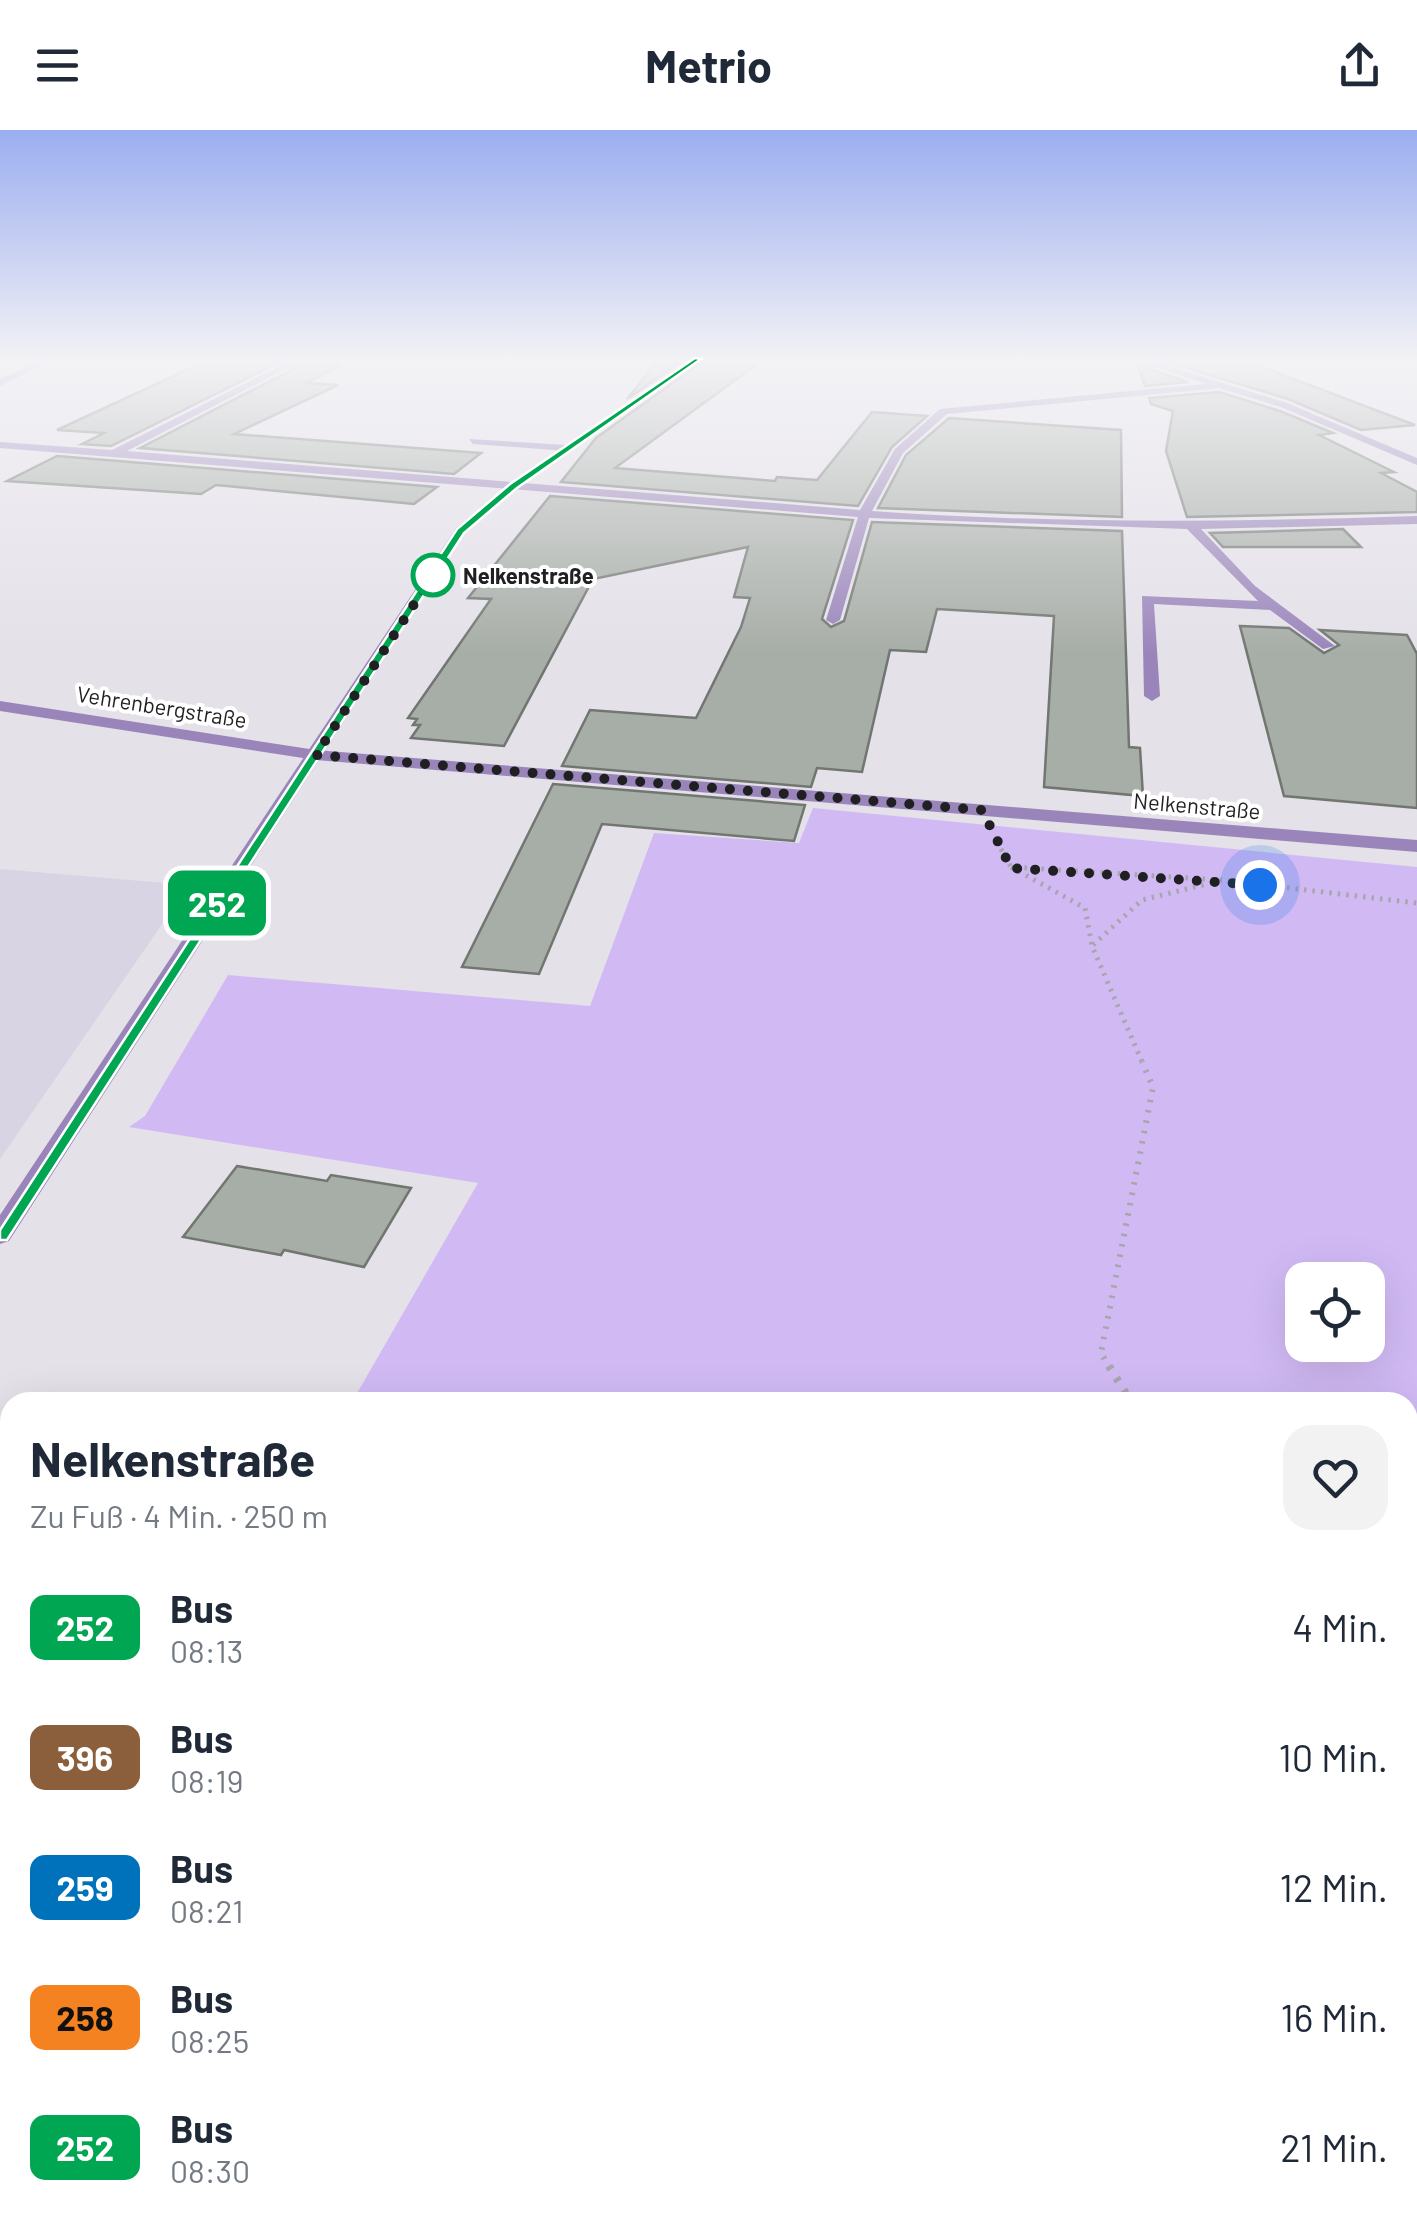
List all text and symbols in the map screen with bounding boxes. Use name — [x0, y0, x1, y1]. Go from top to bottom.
icon: menu — [30, 38, 85, 93]
text: Metrio — [645, 38, 772, 92]
icon: share — [1332, 38, 1387, 93]
marker: Nelkenstraße — [412, 554, 454, 596]
place label: Nelkenstraße — [463, 562, 594, 588]
street label: Vehrenbergstraße — [75, 680, 249, 732]
street label: Nelkenstraße — [1132, 786, 1262, 824]
your location — [1235, 860, 1285, 910]
line badge: 252 — [160, 870, 274, 936]
text: 252 — [188, 882, 246, 924]
map controls — [1285, 1262, 1385, 1362]
button: locate — [1285, 1262, 1385, 1362]
button: heart — [1283, 1425, 1388, 1530]
text: Nelkenstraße — [30, 1429, 315, 1487]
text: Zu Fuß · 4 Min. · 250 m — [30, 1496, 328, 1534]
text: Bus — [170, 1585, 233, 1631]
text: 4 Min. — [1292, 1604, 1388, 1650]
text: 252 — [56, 1606, 114, 1648]
text: 08:13 — [170, 1631, 243, 1669]
text: Bus — [170, 1715, 233, 1761]
text: 10 Min. — [1279, 1734, 1388, 1780]
text: 396 — [57, 1736, 113, 1778]
text: 08:19 — [170, 1761, 243, 1799]
text: Bus — [170, 1845, 233, 1891]
text: 12 Min. — [1280, 1864, 1388, 1910]
text: 259 — [56, 1866, 114, 1908]
text: 08:21 — [170, 1891, 244, 1929]
text: Bus — [170, 1975, 233, 2021]
text: 16 Min. — [1280, 1994, 1388, 2040]
text: 258 — [56, 1996, 114, 2038]
text: 08:25 — [170, 2021, 249, 2059]
text: Bus — [170, 2105, 233, 2151]
text: 21 Min. — [1280, 2124, 1388, 2170]
text: 252 — [56, 2126, 114, 2168]
text: 08:30 — [170, 2151, 250, 2189]

